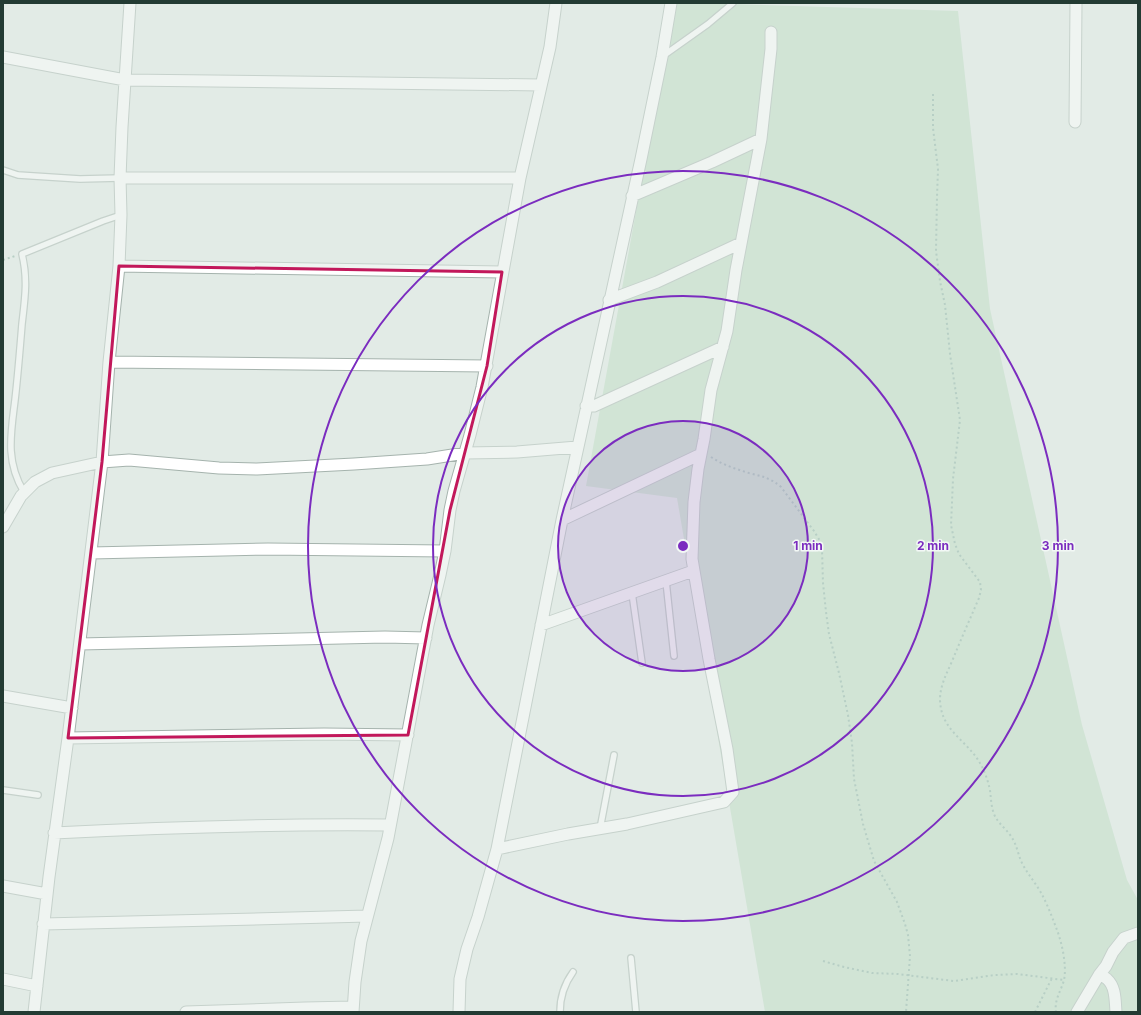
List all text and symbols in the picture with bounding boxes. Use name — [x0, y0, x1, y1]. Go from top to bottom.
text: 1 min — [793, 538, 823, 553]
text: 2 min — [917, 538, 949, 553]
text: 3 min — [1042, 538, 1074, 553]
centre of rings — [676, 539, 690, 553]

